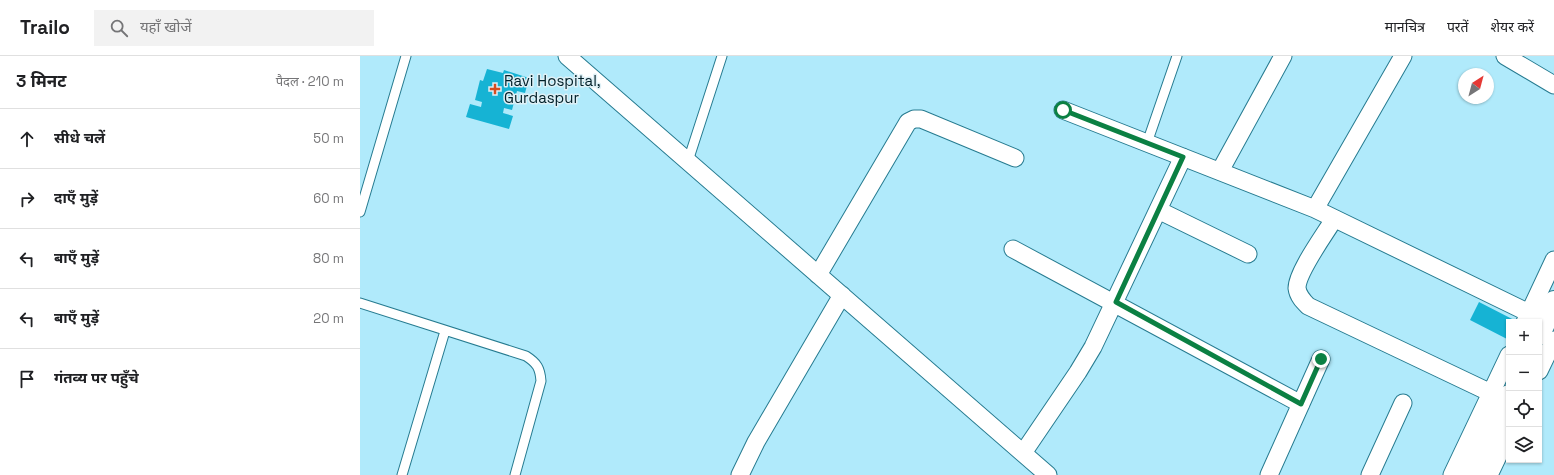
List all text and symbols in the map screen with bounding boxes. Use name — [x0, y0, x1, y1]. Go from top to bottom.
search box — [94, 10, 374, 46]
text: Trailo — [20, 15, 70, 40]
icon: search — [108, 17, 130, 39]
text: यहाँ खोजें — [140, 17, 192, 36]
text: मानचित्र — [1385, 18, 1425, 36]
text: परतें — [1447, 18, 1469, 36]
text: शेयर करें — [1491, 18, 1534, 36]
north arrow — [1458, 68, 1494, 104]
text: 3 मिनट — [16, 70, 66, 92]
place label: Ravi Hospital, Gurdaspur — [504, 71, 601, 107]
text: पैदल · 210 m — [276, 73, 344, 90]
marker: Ravi Hospital, Gurdaspur — [489, 83, 501, 95]
route start — [1054, 101, 1072, 119]
icon: ahead — [16, 128, 38, 150]
text: सीधे चलें — [54, 128, 105, 147]
text: 50 m — [313, 130, 344, 147]
icon: right — [16, 188, 38, 210]
text: दाएँ मुड़ें — [54, 188, 98, 207]
text: 60 m — [313, 190, 344, 207]
icon: left — [16, 248, 38, 270]
text: बाएँ मुड़ें — [54, 248, 99, 267]
text: 80 m — [313, 250, 344, 267]
icon: left — [16, 308, 38, 330]
text: बाएँ मुड़ें — [54, 308, 99, 327]
text: 20 m — [313, 310, 344, 327]
map controls — [1506, 319, 1542, 463]
button: + — [1506, 319, 1542, 355]
route end — [1312, 350, 1330, 368]
button: − — [1506, 355, 1542, 391]
icon: arrive — [16, 368, 38, 390]
text: गंतव्य पर पहुँचे — [54, 368, 139, 387]
button: locate — [1506, 391, 1542, 427]
button: layers — [1506, 427, 1542, 463]

